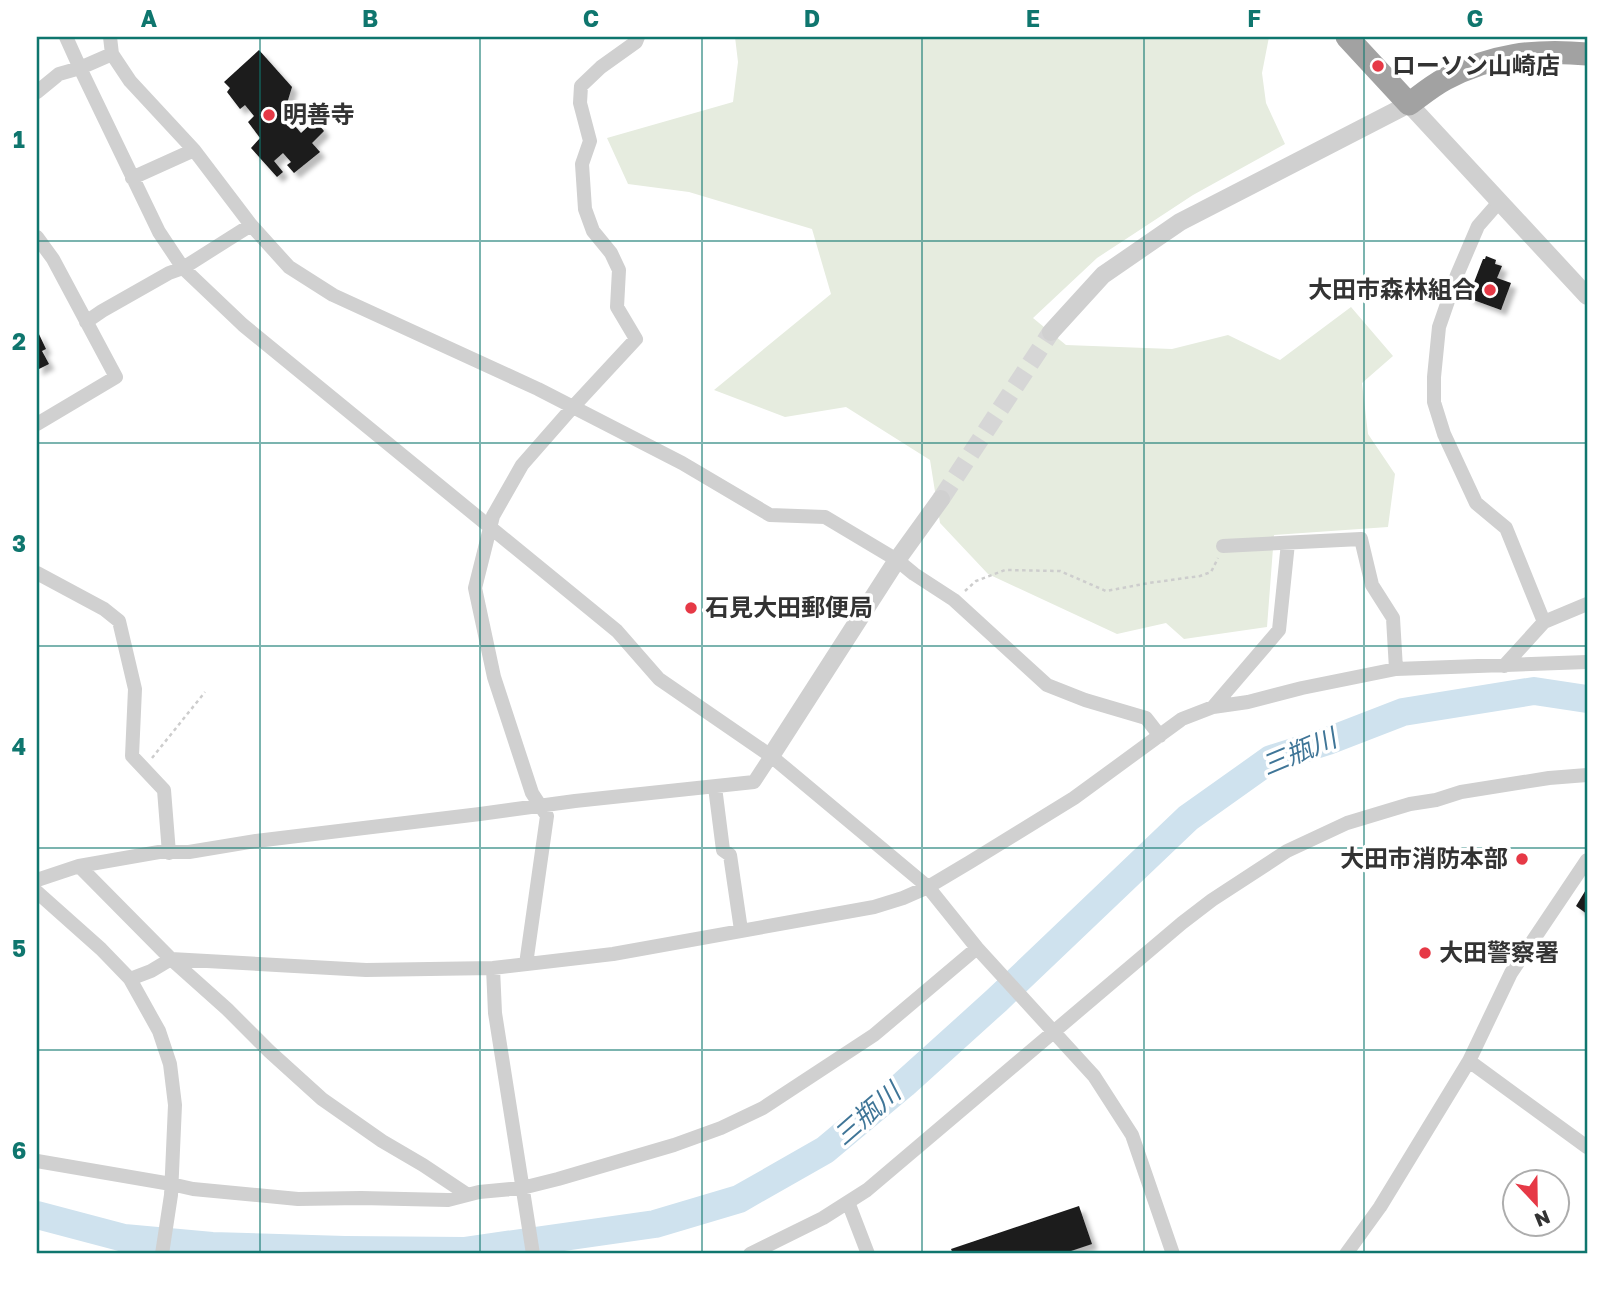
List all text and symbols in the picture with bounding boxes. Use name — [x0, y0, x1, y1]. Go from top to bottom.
text: A — [141, 4, 158, 32]
text: B — [362, 4, 378, 32]
text: C — [583, 4, 599, 32]
text: D — [804, 4, 820, 32]
text: E — [1026, 4, 1040, 32]
text: F — [1247, 4, 1261, 32]
text: G — [1467, 4, 1483, 32]
place label: ローソン山崎店 — [1392, 50, 1560, 79]
marker: ローソン山崎店 — [1370, 58, 1386, 74]
place label: 明善寺 — [283, 99, 355, 128]
marker: 明善寺 — [261, 107, 277, 123]
text: 1 — [13, 125, 25, 153]
place label: 大田市森林組合 — [1308, 274, 1476, 303]
marker: 大田市森林組合 — [1482, 282, 1498, 298]
text: 2 — [12, 327, 26, 355]
text: 3 — [12, 529, 26, 557]
place label: 石見大田郵便局 — [705, 592, 873, 621]
marker: 石見大田郵便局 — [683, 600, 699, 616]
water label: 三瓶川 — [1257, 721, 1344, 781]
text: 4 — [12, 732, 26, 760]
place label: 大田市消防本部 — [1340, 843, 1508, 872]
marker: 大田市消防本部 — [1514, 851, 1530, 867]
text: 5 — [12, 934, 26, 962]
place label: 大田警察署 — [1439, 937, 1559, 966]
marker: 大田警察署 — [1417, 945, 1433, 961]
water label: 三瓶川 — [827, 1074, 909, 1151]
text: 6 — [12, 1136, 26, 1164]
north arrow — [1502, 1168, 1572, 1238]
text: N — [1532, 1206, 1554, 1233]

